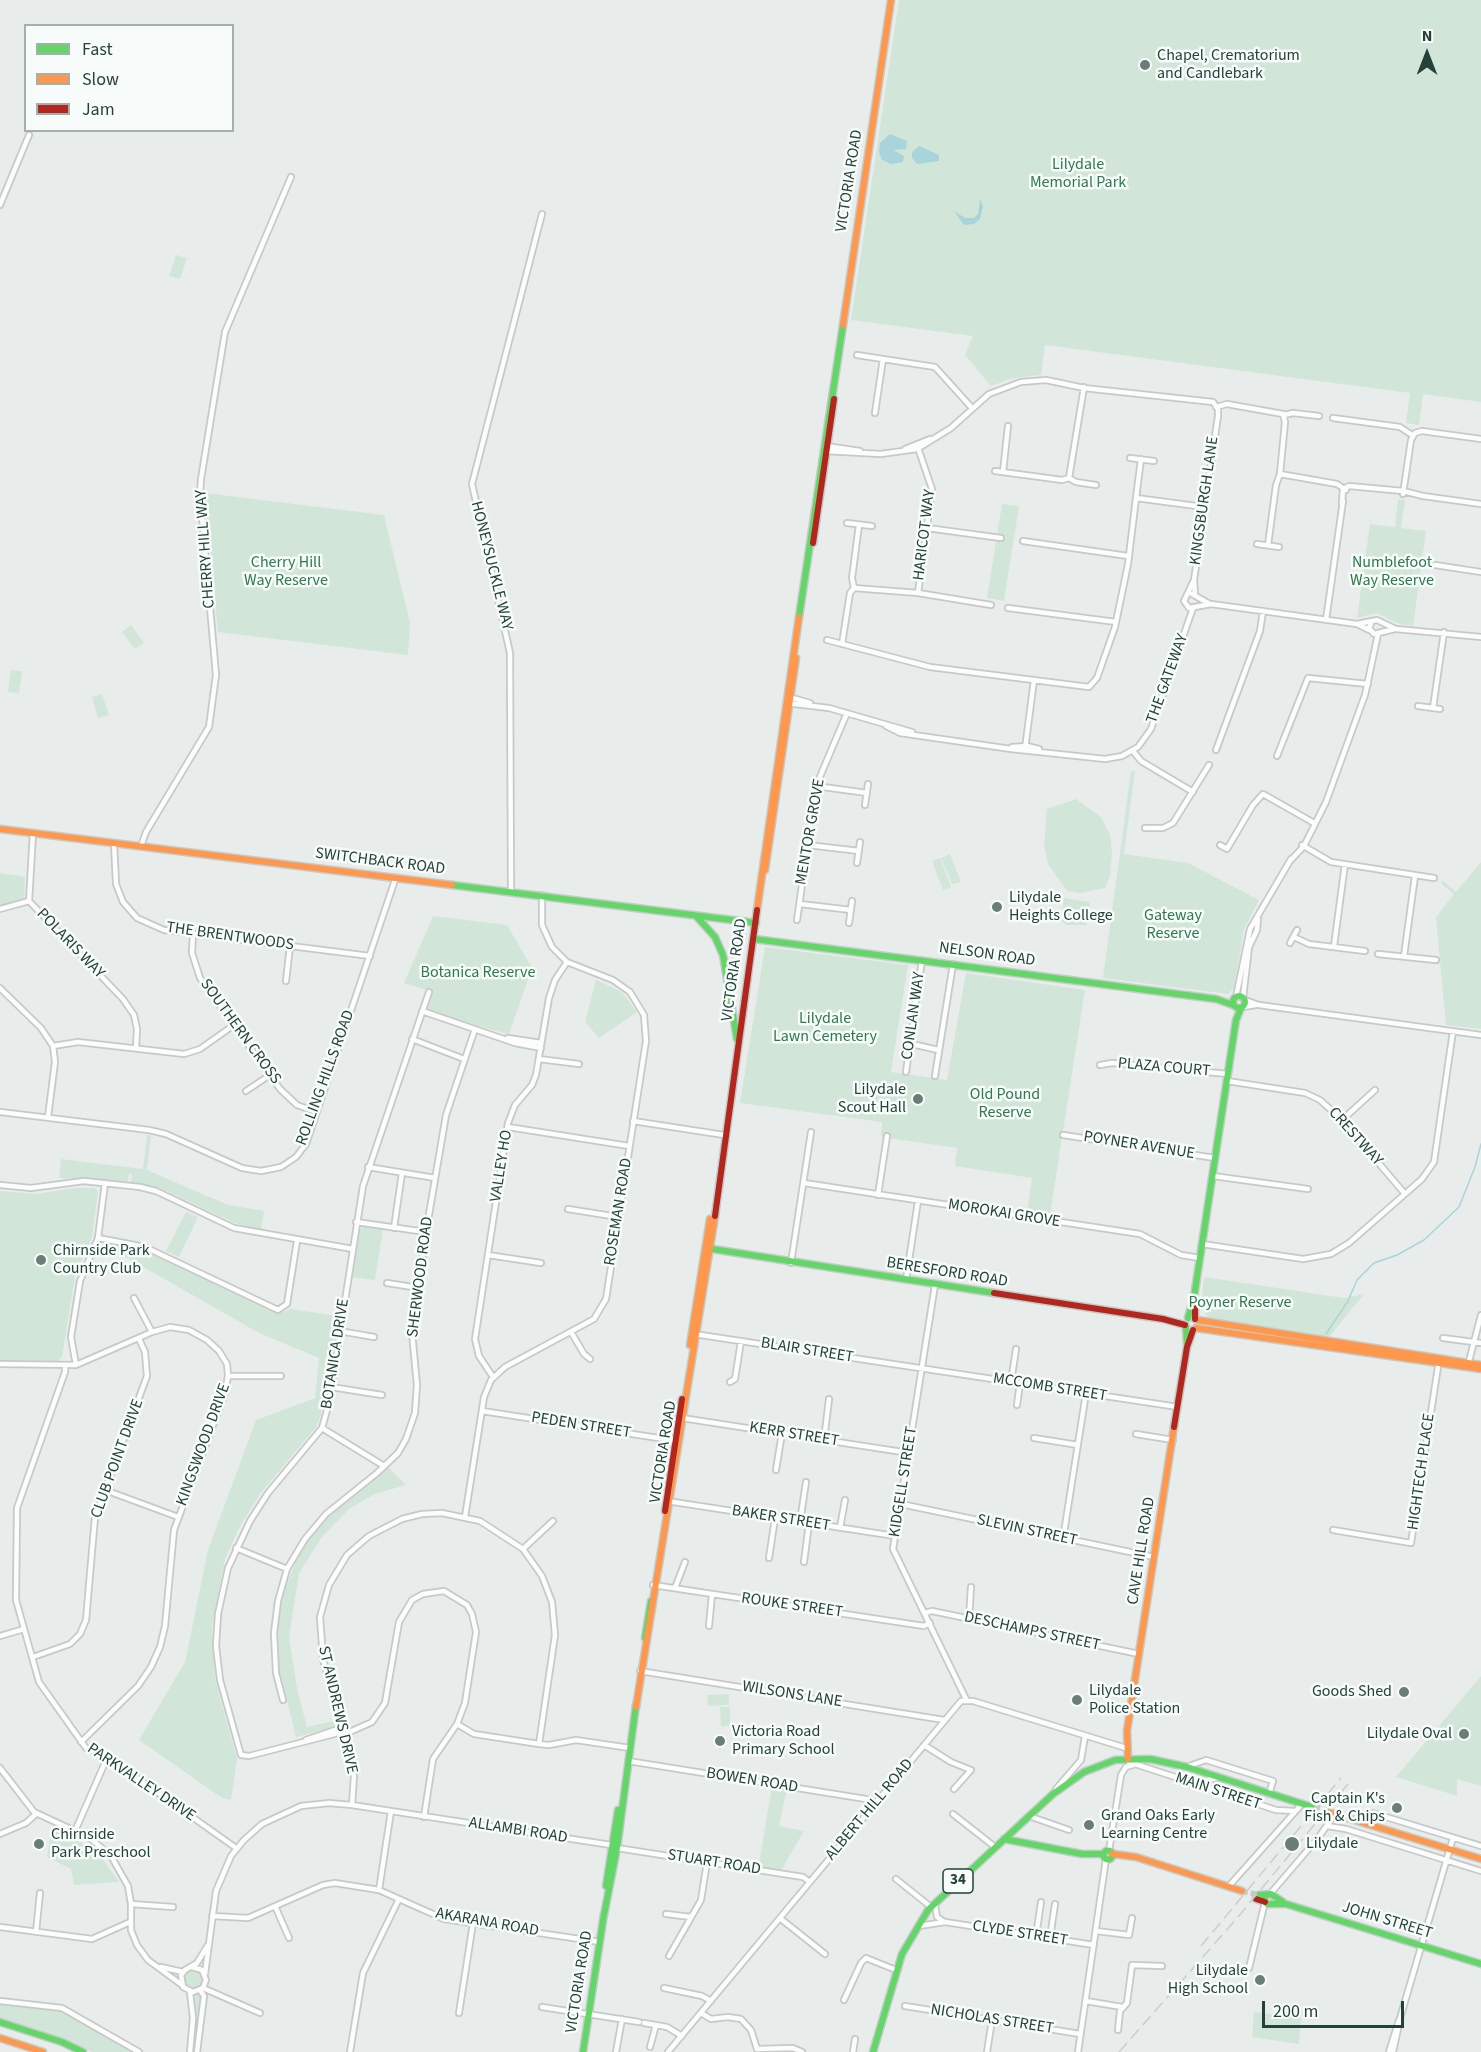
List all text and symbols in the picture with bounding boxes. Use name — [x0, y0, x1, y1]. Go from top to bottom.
legend — [24, 24, 234, 132]
north arrow — [1397, 24, 1457, 84]
text: N — [1422, 25, 1432, 47]
text: Fast — [82, 37, 113, 62]
place label: Chapel, Crematorium and Candlebark — [1157, 46, 1300, 84]
marker: Chapel, Crematorium and Candlebark — [1138, 58, 1152, 72]
text: Slow — [82, 67, 119, 92]
text: Jam — [82, 97, 115, 122]
street label: VICTORIA ROAD — [832, 128, 868, 234]
park label: Lilydale Memorial Park — [1030, 155, 1126, 193]
street label: KINGSBURGH LANE — [1186, 435, 1224, 567]
street label: HARICOT WAY — [910, 488, 940, 582]
street label: CHERRY HILL WAY — [192, 489, 220, 609]
street label: HONEYSUCKLE WAY — [466, 499, 516, 633]
park label: Cherry Hill Way Reserve — [244, 553, 328, 591]
park label: Numblefoot Way Reserve — [1350, 553, 1434, 591]
street label: THE GATEWAY — [1143, 632, 1193, 726]
street label: MENTOR GROVE — [792, 777, 830, 887]
street label: SWITCHBACK ROAD — [314, 845, 446, 879]
place label: Lilydale Heights College — [1009, 888, 1113, 926]
marker: Lilydale Heights College — [990, 900, 1004, 914]
street label: POLARIS WAY — [32, 905, 108, 983]
park label: Gateway Reserve — [1144, 906, 1202, 944]
street label: VICTORIA ROAD — [718, 917, 752, 1023]
street label: THE BRENTWOODS — [165, 919, 295, 955]
street label: NELSON ROAD — [938, 939, 1036, 971]
park label: Botanica Reserve — [421, 963, 535, 983]
street label: CONLAN WAY — [898, 971, 930, 1061]
street label: SOUTHERN CROSS — [195, 976, 285, 1088]
street label: ROLLING HILLS ROAD — [293, 1008, 359, 1148]
park label: Lilydale Lawn Cemetery — [773, 1009, 877, 1047]
street label: PLAZA COURT — [1117, 1054, 1211, 1082]
place label: Lilydale Scout Hall — [838, 1080, 906, 1118]
park label: Old Pound Reserve — [970, 1085, 1040, 1123]
marker: Lilydale Scout Hall — [911, 1092, 925, 1106]
street label: CRESTWAY — [1324, 1104, 1386, 1170]
street label: POYNER AVENUE — [1082, 1128, 1196, 1164]
street label: VALLEY HO — [487, 1129, 517, 1203]
street label: ROSEMAN ROAD — [601, 1157, 637, 1267]
street label: MOROKAI GROVE — [947, 1196, 1061, 1232]
street label: SHERWOOD ROAD — [404, 1216, 438, 1338]
place label: Chirnside Park Country Club — [53, 1241, 150, 1279]
marker: Chirnside Park Country Club — [34, 1253, 48, 1267]
street label: BERESFORD ROAD — [885, 1254, 1009, 1292]
park label: Poyner Reserve — [1188, 1293, 1292, 1313]
street label: BOTANICA DRIVE — [318, 1297, 354, 1411]
street label: BLAIR STREET — [759, 1334, 855, 1368]
street label: MCCOMB STREET — [992, 1370, 1108, 1406]
street label: KINGSWOOD DRIVE — [173, 1381, 235, 1509]
street label: CLUB POINT DRIVE — [88, 1397, 148, 1521]
street label: VICTORIA ROAD — [646, 1399, 682, 1505]
street label: PEDEN STREET — [530, 1409, 632, 1443]
street label: HIGHTECH PLACE — [1404, 1412, 1440, 1532]
street label: KERR STREET — [748, 1418, 840, 1452]
street label: KIDGELL STREET — [886, 1425, 922, 1539]
street label: CAVE HILL ROAD — [1124, 1496, 1160, 1606]
street label: BAKER STREET — [730, 1502, 832, 1536]
street label: SLEVIN STREET — [975, 1511, 1079, 1551]
street label: ROUKE STREET — [740, 1589, 844, 1623]
street label: DESCHAMPS STREET — [962, 1608, 1102, 1656]
street label: ST ANDREWS DRIVE — [313, 1644, 361, 1776]
street label: WILSONS LANE — [741, 1678, 843, 1712]
place label: Lilydale Police Station — [1089, 1681, 1180, 1719]
place label: Goods Shed — [1312, 1682, 1392, 1702]
marker: Goods Shed — [1397, 1685, 1411, 1699]
marker: Lilydale Police Station — [1070, 1693, 1084, 1707]
place label: Victoria Road Primary School — [732, 1722, 834, 1760]
place label: Lilydale Oval — [1367, 1724, 1452, 1744]
marker: Lilydale Oval — [1457, 1727, 1471, 1741]
marker: Victoria Road Primary School — [713, 1734, 727, 1748]
street label: PARKVALLEY DRIVE — [83, 1740, 199, 1826]
street label: ALBERT HILL ROAD — [822, 1755, 918, 1865]
street label: BOWEN ROAD — [705, 1764, 799, 1798]
street label: MAIN STREET — [1173, 1769, 1263, 1815]
place label: Captain K's Fish & Chips — [1304, 1789, 1385, 1827]
marker: Captain K's Fish & Chips — [1390, 1801, 1404, 1815]
place label: Grand Oaks Early Learning Centre — [1101, 1806, 1215, 1844]
street label: ALLAMBI ROAD — [467, 1814, 569, 1848]
marker: Grand Oaks Early Learning Centre — [1082, 1818, 1096, 1832]
place label: Chirnside Park Preschool — [51, 1825, 151, 1863]
place label: Lilydale — [1306, 1834, 1358, 1854]
marker: Lilydale — [1283, 1835, 1301, 1853]
marker: Chirnside Park Preschool — [32, 1837, 46, 1851]
street label: STUART ROAD — [666, 1846, 762, 1880]
road number: 34 — [943, 1869, 973, 1893]
street label: JOHN STREET — [1339, 1898, 1435, 1944]
street label: AKARANA ROAD — [434, 1904, 540, 1942]
street label: CLYDE STREET — [971, 1917, 1069, 1951]
street label: VICTORIA ROAD — [562, 1929, 598, 2035]
place label: Lilydale High School — [1168, 1961, 1248, 1999]
marker: Lilydale High School — [1253, 1973, 1267, 1987]
scale bar — [1265, 1989, 1408, 2027]
text: 200 m — [1273, 1999, 1318, 2024]
street label: NICHOLAS STREET — [929, 2001, 1055, 2039]

